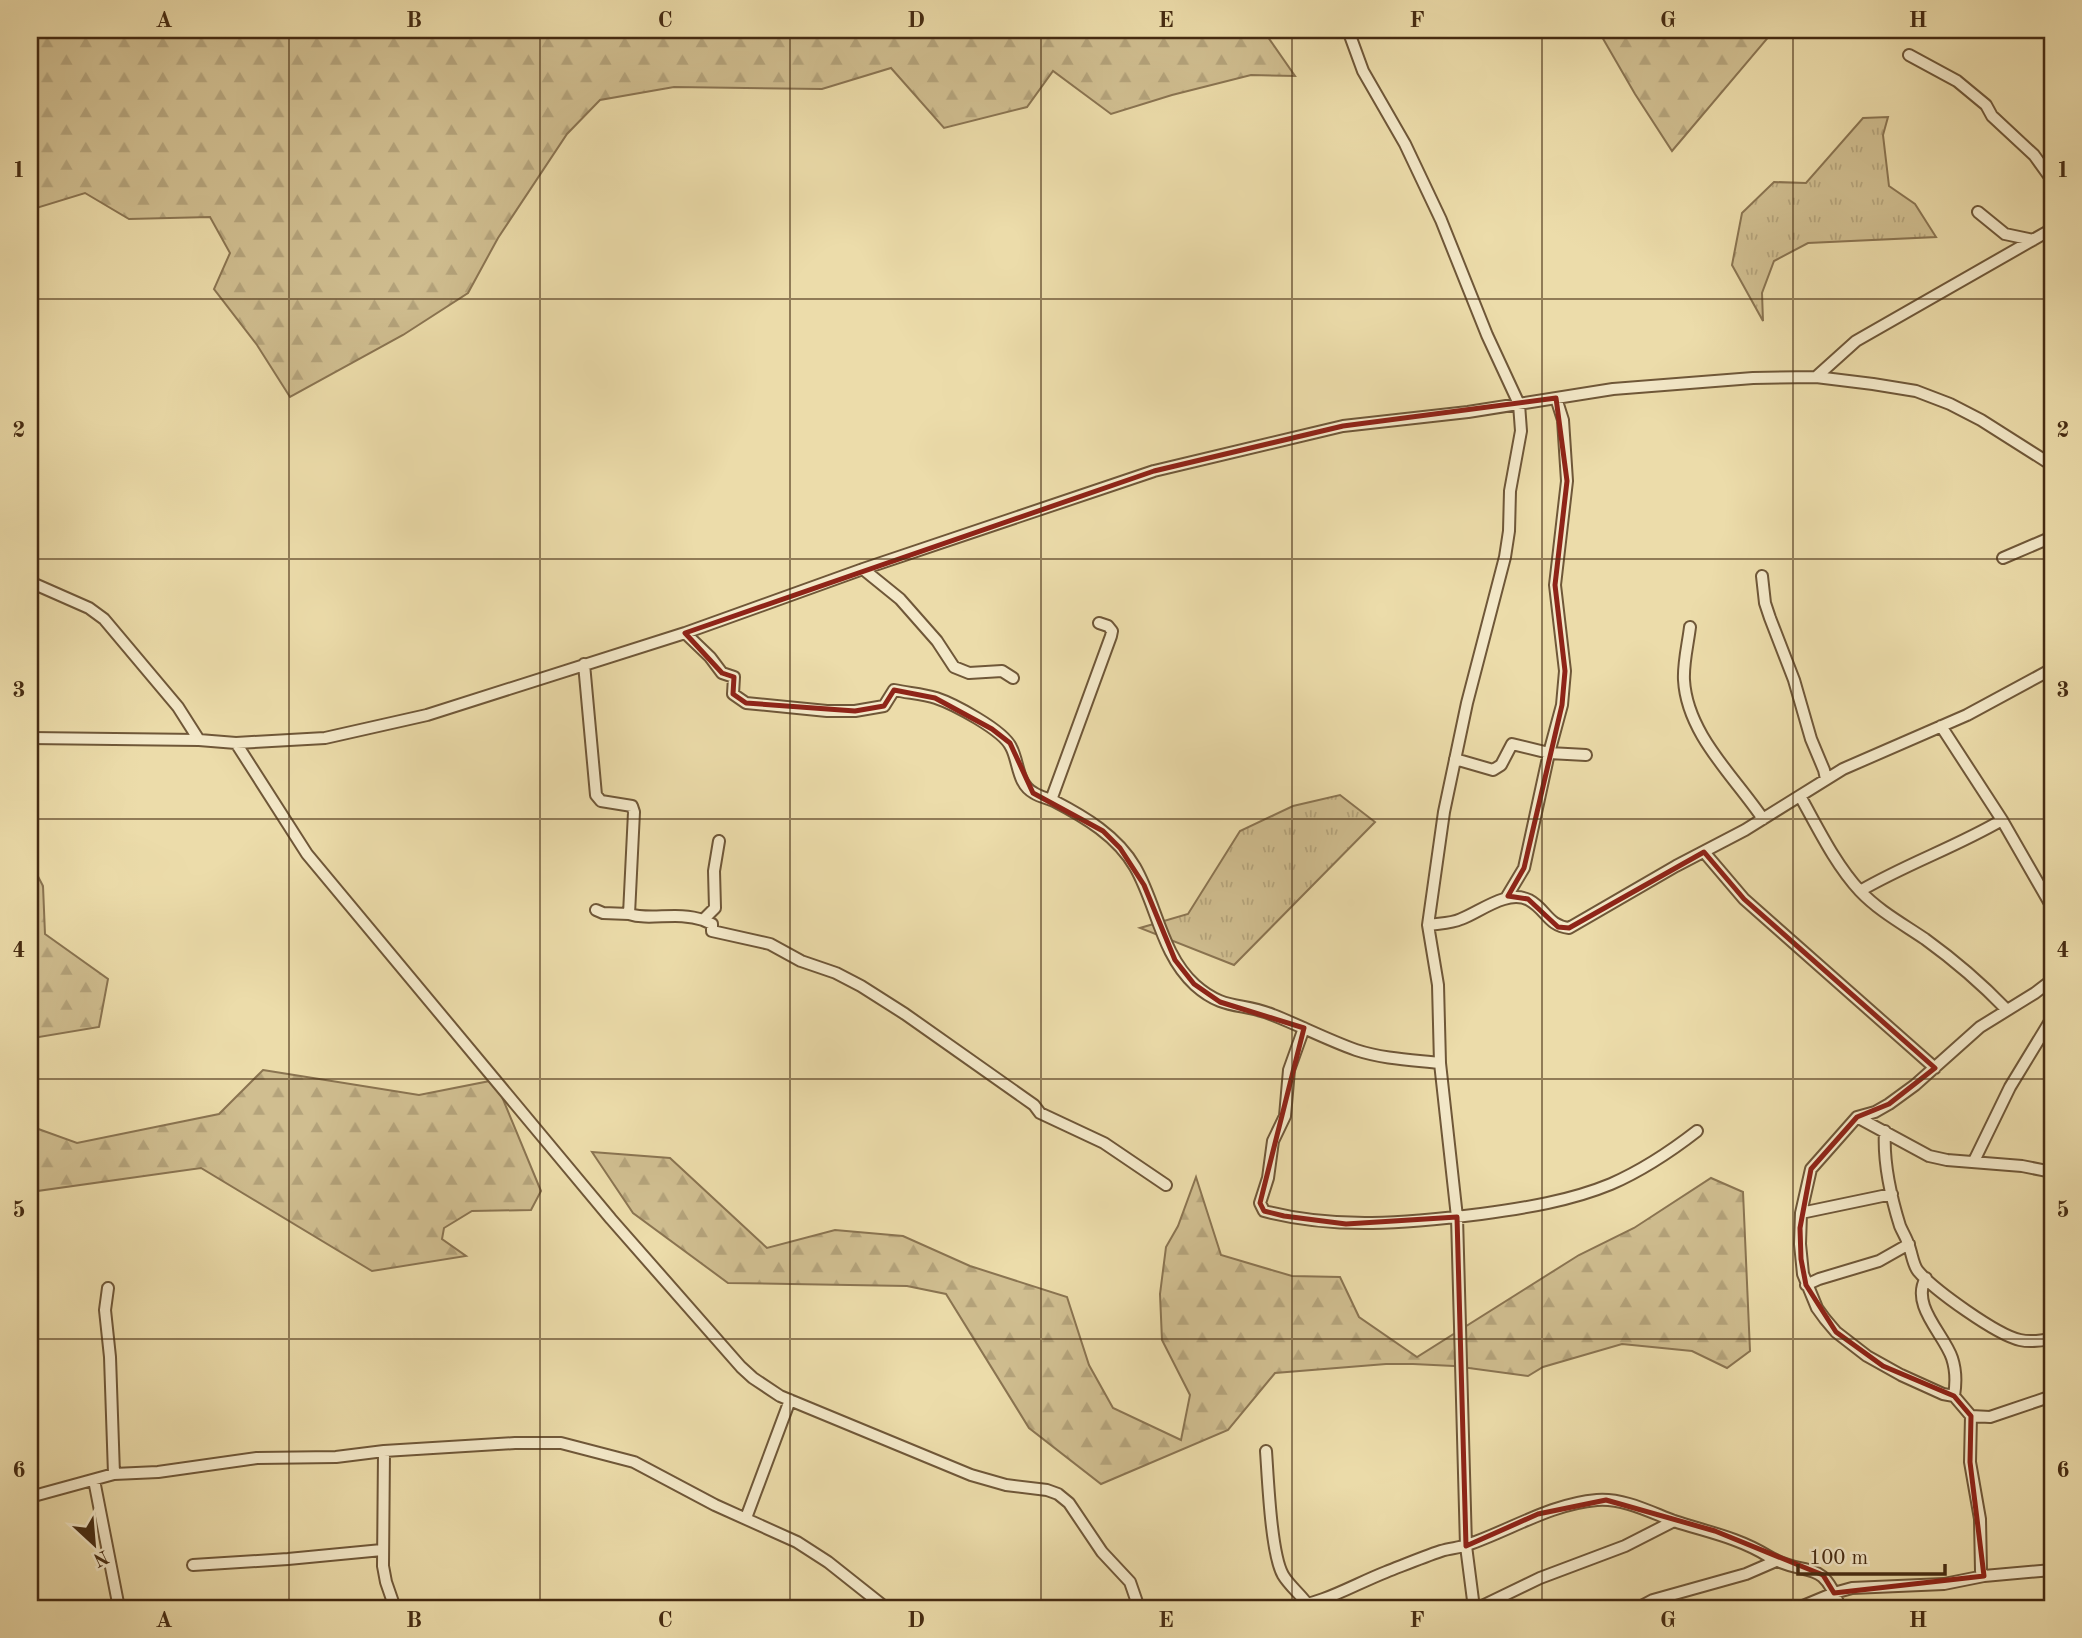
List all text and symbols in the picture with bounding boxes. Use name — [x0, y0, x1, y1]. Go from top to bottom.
text: A — [155, 9, 173, 32]
text: B — [406, 9, 422, 32]
text: C — [657, 9, 673, 32]
text: D — [907, 9, 925, 32]
text: E — [1158, 9, 1174, 32]
text: F — [1409, 9, 1425, 32]
text: G — [1660, 9, 1676, 32]
text: H — [1909, 9, 1927, 32]
text: 1 — [12, 159, 26, 182]
text: 1 — [2056, 159, 2070, 182]
text: 2 — [12, 419, 26, 442]
text: 2 — [2056, 419, 2070, 442]
text: 3 — [12, 679, 26, 702]
text: 3 — [2056, 679, 2070, 702]
text: 4 — [12, 939, 26, 962]
text: 4 — [2056, 939, 2070, 962]
text: 5 — [12, 1199, 26, 1222]
text: 5 — [2056, 1199, 2070, 1222]
text: 6 — [12, 1459, 26, 1482]
text: 6 — [2056, 1459, 2070, 1482]
north arrow — [60, 1508, 130, 1578]
scale bar — [1798, 1533, 1946, 1577]
text: N — [89, 1545, 111, 1569]
text: 100 m — [1809, 1548, 1868, 1569]
text: A — [155, 1609, 173, 1632]
text: B — [406, 1609, 422, 1632]
text: C — [657, 1609, 673, 1632]
text: D — [907, 1609, 925, 1632]
text: E — [1158, 1609, 1174, 1632]
text: F — [1409, 1609, 1425, 1632]
text: G — [1660, 1609, 1676, 1632]
text: H — [1909, 1609, 1927, 1632]

